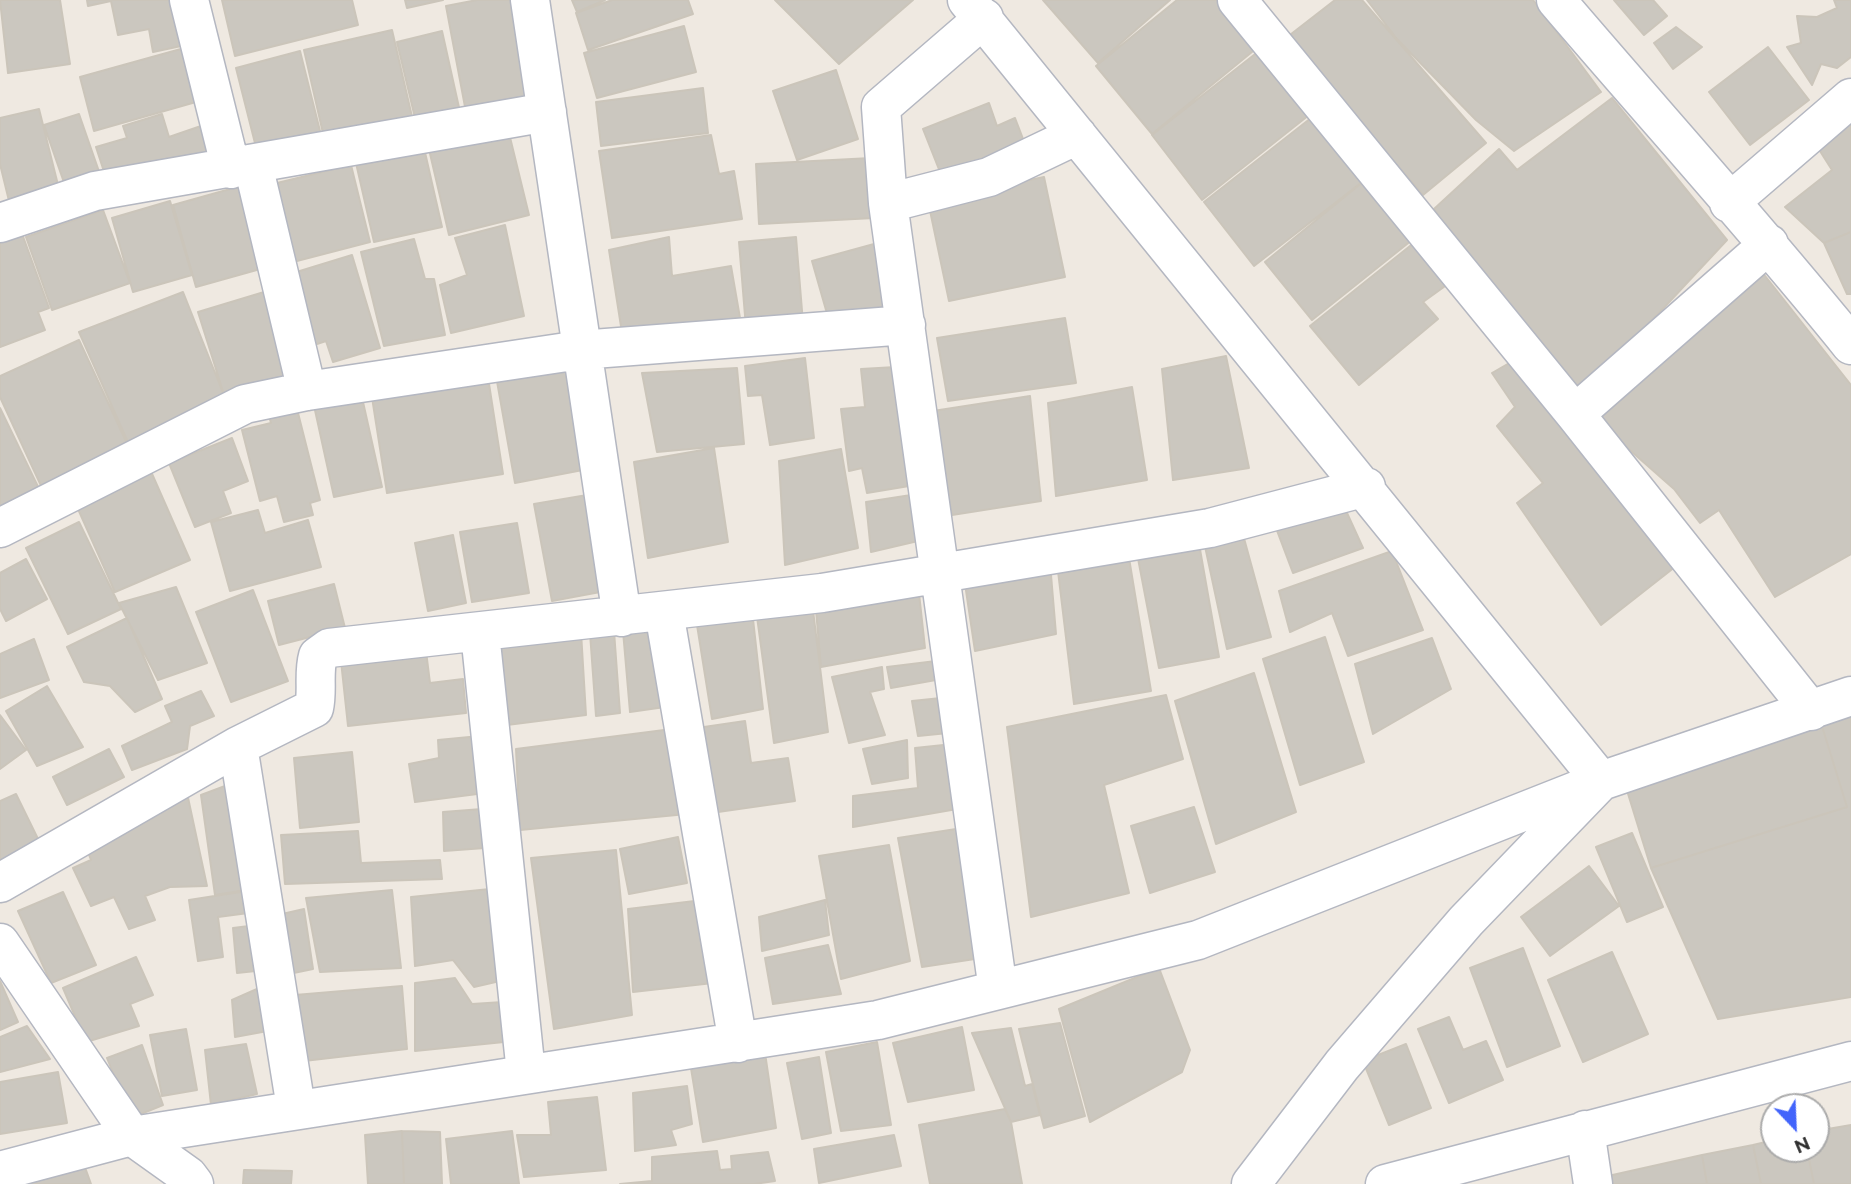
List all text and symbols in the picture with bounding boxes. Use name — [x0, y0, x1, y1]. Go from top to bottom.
north arrow — [1760, 1093, 1830, 1163]
text: N — [1791, 1133, 1813, 1158]

